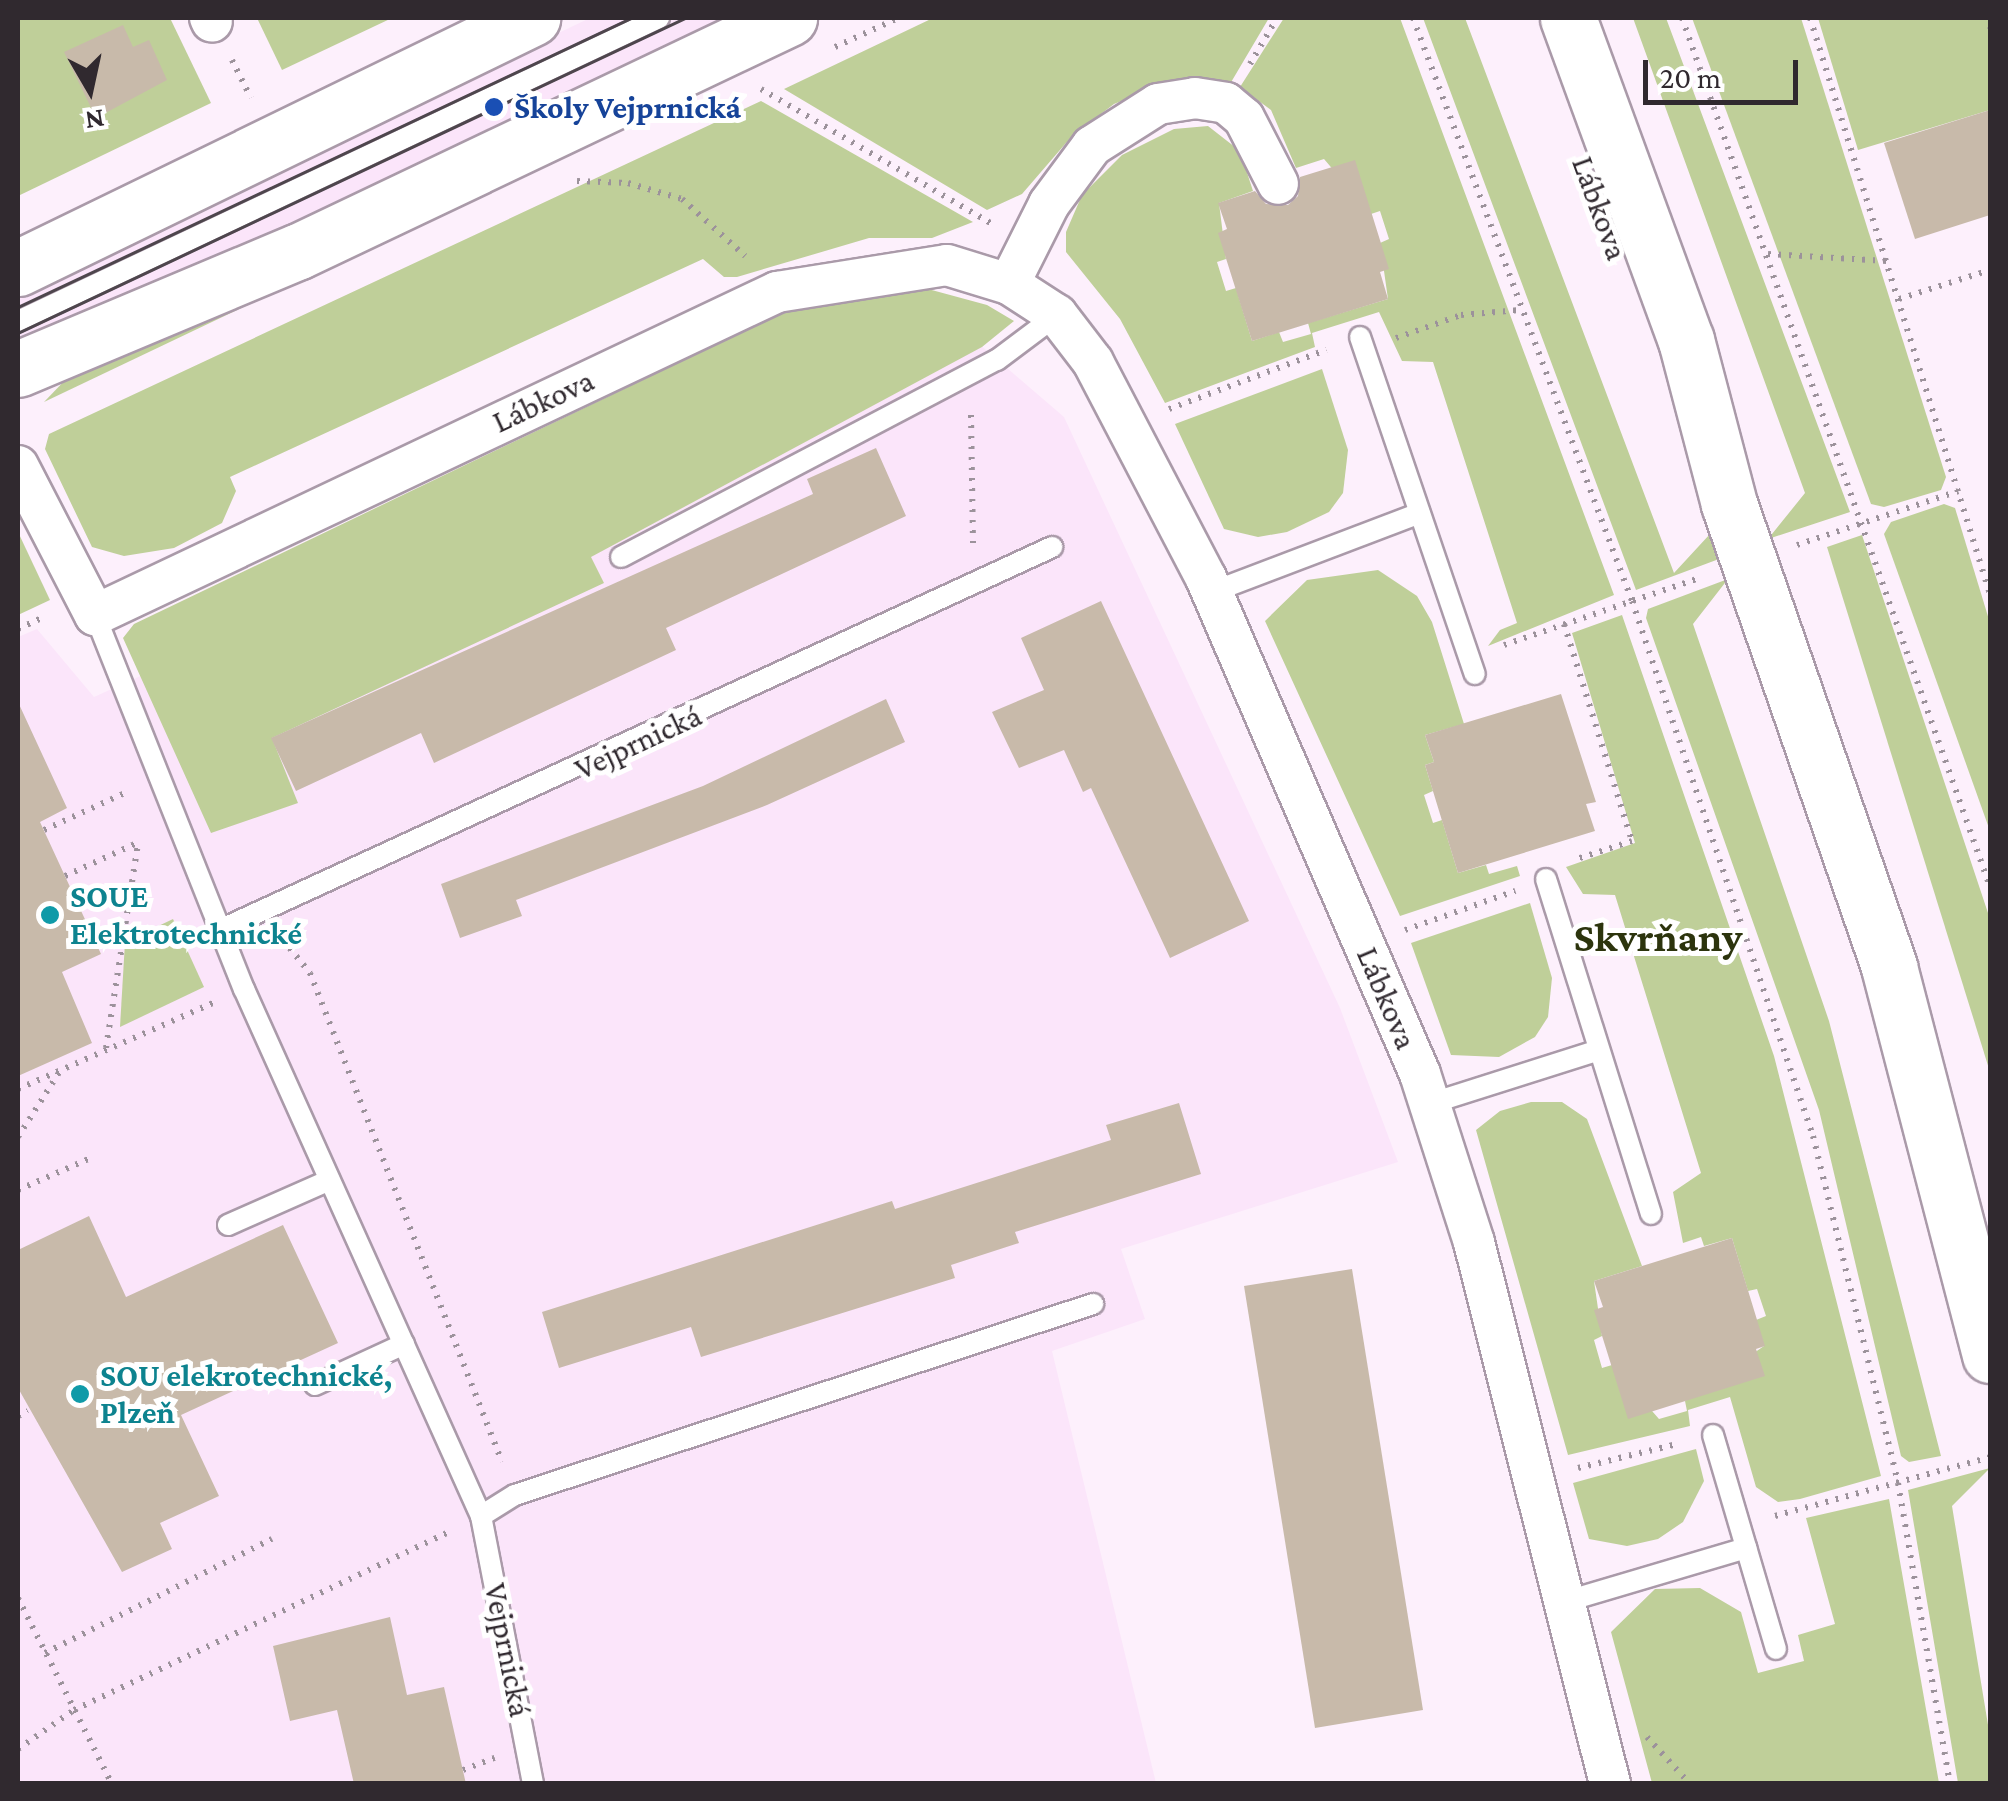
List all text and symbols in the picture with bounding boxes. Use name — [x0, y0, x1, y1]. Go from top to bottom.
north arrow — [40, 40, 140, 140]
scale bar — [1648, 40, 1803, 102]
text: 20 m — [1660, 61, 1721, 94]
place label: Školy Vejprnická — [514, 88, 741, 126]
marker: Školy Vejprnická — [483, 96, 505, 118]
text: N — [83, 103, 107, 137]
street label: Lábkova — [1564, 151, 1636, 265]
street label: Lábkova — [486, 361, 600, 441]
street label: Vejprnická — [568, 696, 708, 788]
place label: SOUE Elektrotechnické — [70, 878, 302, 953]
marker: SOUE Elektrotechnické — [39, 904, 61, 926]
district label: Skvrňany — [1573, 912, 1743, 962]
street label: Lábkova — [1348, 941, 1426, 1055]
place label: SOU elekrotechnické, Plzeň — [100, 1357, 392, 1432]
marker: SOU elekrotechnické, Plzeň — [69, 1383, 91, 1405]
street label: Vejprnická — [476, 1580, 540, 1720]

